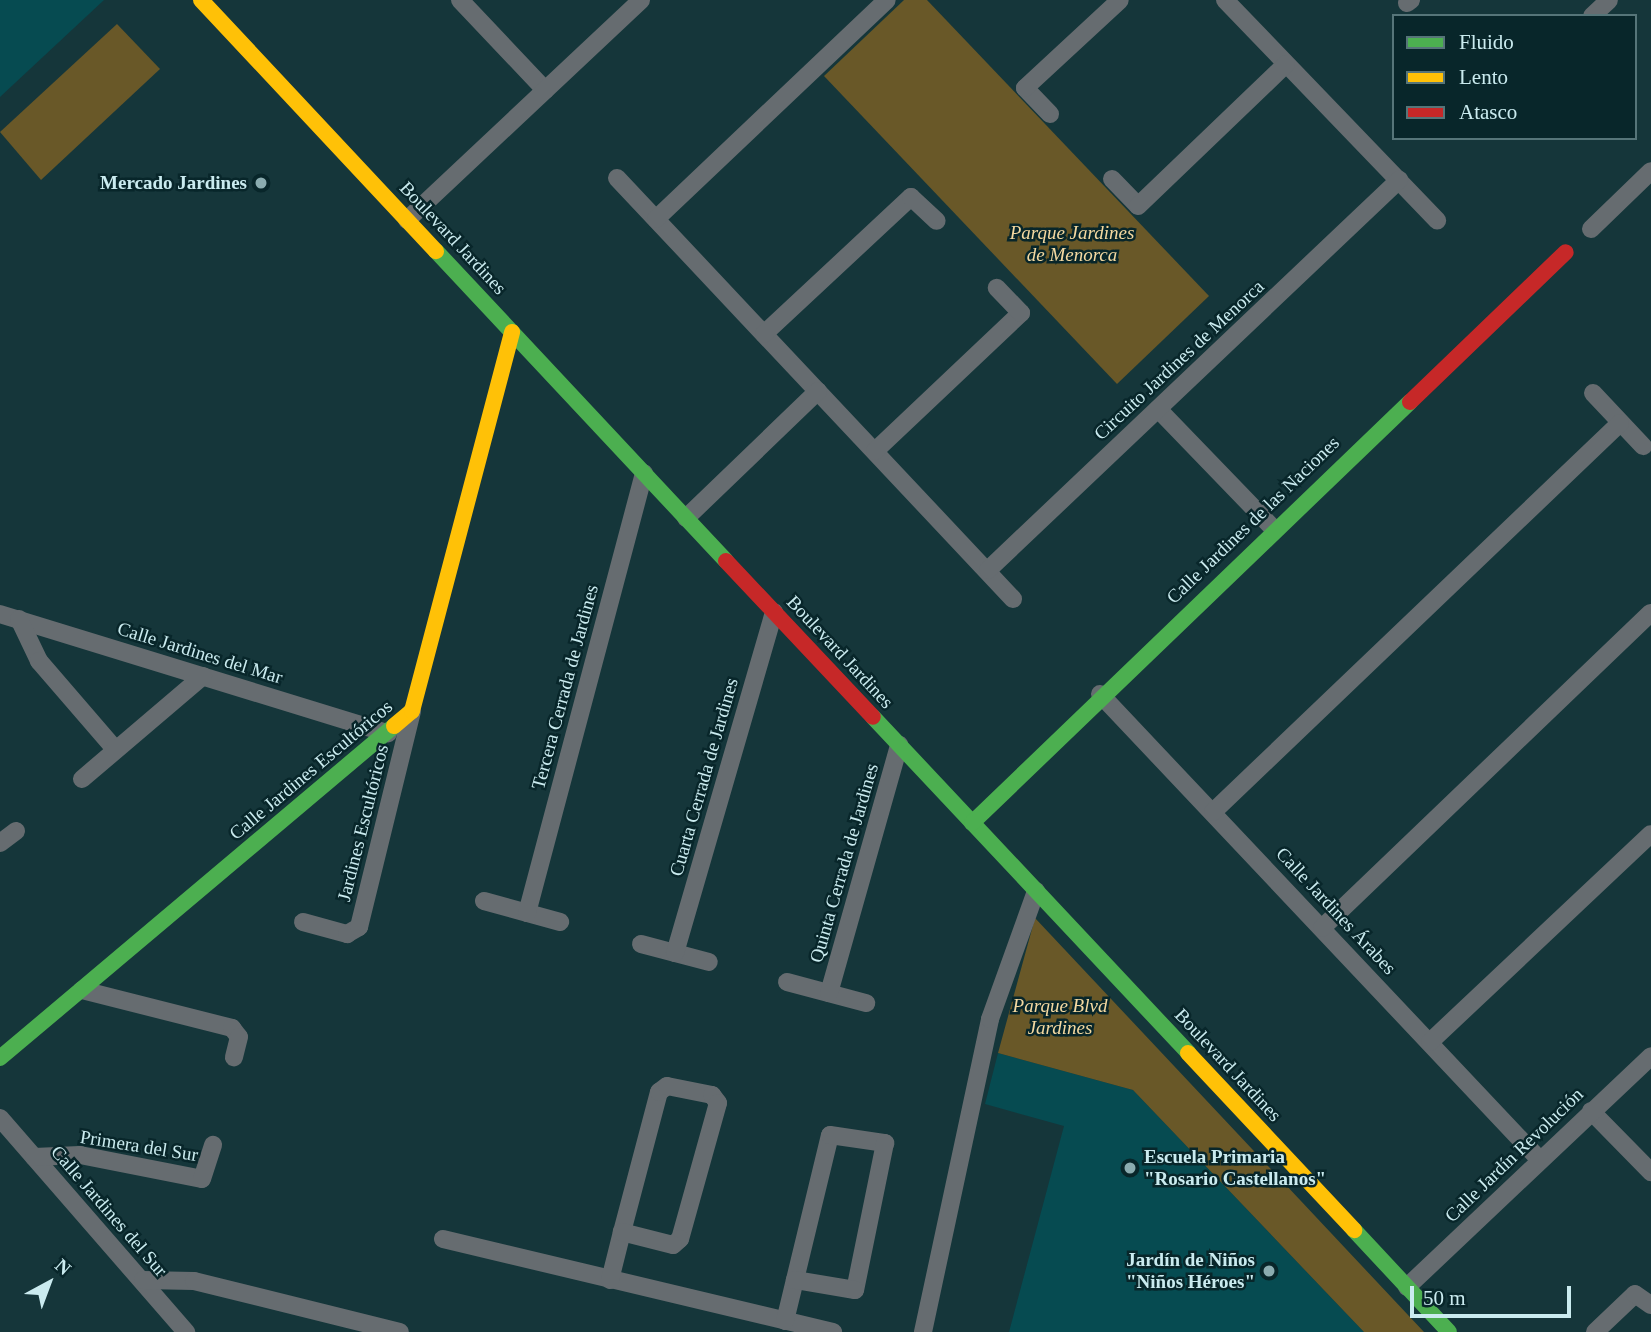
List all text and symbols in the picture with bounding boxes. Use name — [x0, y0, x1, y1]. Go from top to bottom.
legend — [1392, 14, 1637, 140]
text: Fluido — [1459, 30, 1514, 54]
text: Lento — [1459, 65, 1508, 89]
text: Atasco — [1459, 100, 1517, 124]
place label: Mercado Jardines — [100, 172, 247, 194]
marker: Mercado Jardines — [253, 175, 269, 191]
street label: Boulevard Jardines — [395, 177, 511, 299]
park label: Parque Jardines de Menorca — [1010, 222, 1134, 266]
street label: Circuito Jardines de Menorca — [1089, 275, 1269, 445]
street label: Calle Jardines de las Naciones — [1162, 432, 1344, 608]
street label: Tercera Cerrada de Jardines — [527, 582, 603, 792]
street label: Boulevard Jardines — [782, 591, 898, 713]
street label: Calle Jardines del Mar — [115, 617, 285, 689]
street label: Cuarta Cerrada de Jardines — [665, 675, 743, 879]
street label: Calle Jardines Escultóricos — [225, 695, 397, 845]
street label: Jardines Escultóricos — [332, 742, 394, 904]
street label: Quinta Cerrada de Jardines — [805, 761, 883, 965]
street label: Calle Jardines Árabes — [1271, 843, 1401, 979]
park label: Parque Blvd Jardines — [1013, 995, 1107, 1039]
street label: Boulevard Jardines — [1170, 1004, 1286, 1126]
street label: Calle Jardín Revolución — [1440, 1083, 1588, 1227]
street label: Primera del Sur — [78, 1125, 200, 1167]
street label: Calle Jardines del Sur — [46, 1141, 172, 1281]
place label: Escuela Primaria "Rosario Castellanos" — [1144, 1146, 1326, 1190]
marker: Escuela Primaria "Rosario Castellanos" — [1122, 1160, 1138, 1176]
north arrow — [14, 1248, 84, 1318]
place label: Jardín de Niños "Niños Héroes" — [1126, 1249, 1255, 1293]
text: N — [51, 1254, 75, 1279]
marker: Jardín de Niños "Niños Héroes" — [1261, 1263, 1277, 1279]
scale bar — [1413, 1272, 1574, 1316]
text: 50 m — [1423, 1286, 1466, 1310]

